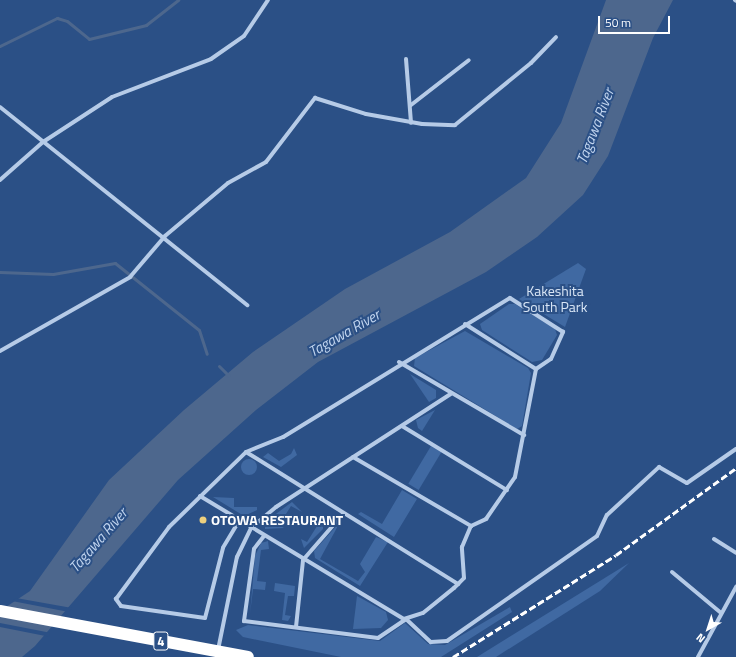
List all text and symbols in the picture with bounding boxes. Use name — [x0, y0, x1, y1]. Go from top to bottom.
scale bar — [600, 8, 672, 34]
text: 50 m — [605, 13, 631, 32]
water label: Tagawa River — [572, 86, 618, 166]
park label: Kakeshita South Park — [523, 283, 587, 316]
water label: Tagawa River — [305, 305, 383, 361]
water label: Tagawa River — [65, 504, 131, 576]
place label: OTOWA RESTAURANT — [211, 512, 343, 528]
marker: OTOWA RESTAURANT — [198, 515, 208, 525]
north arrow — [688, 609, 728, 649]
road number: 4 — [153, 630, 169, 652]
text: N — [692, 630, 708, 647]

